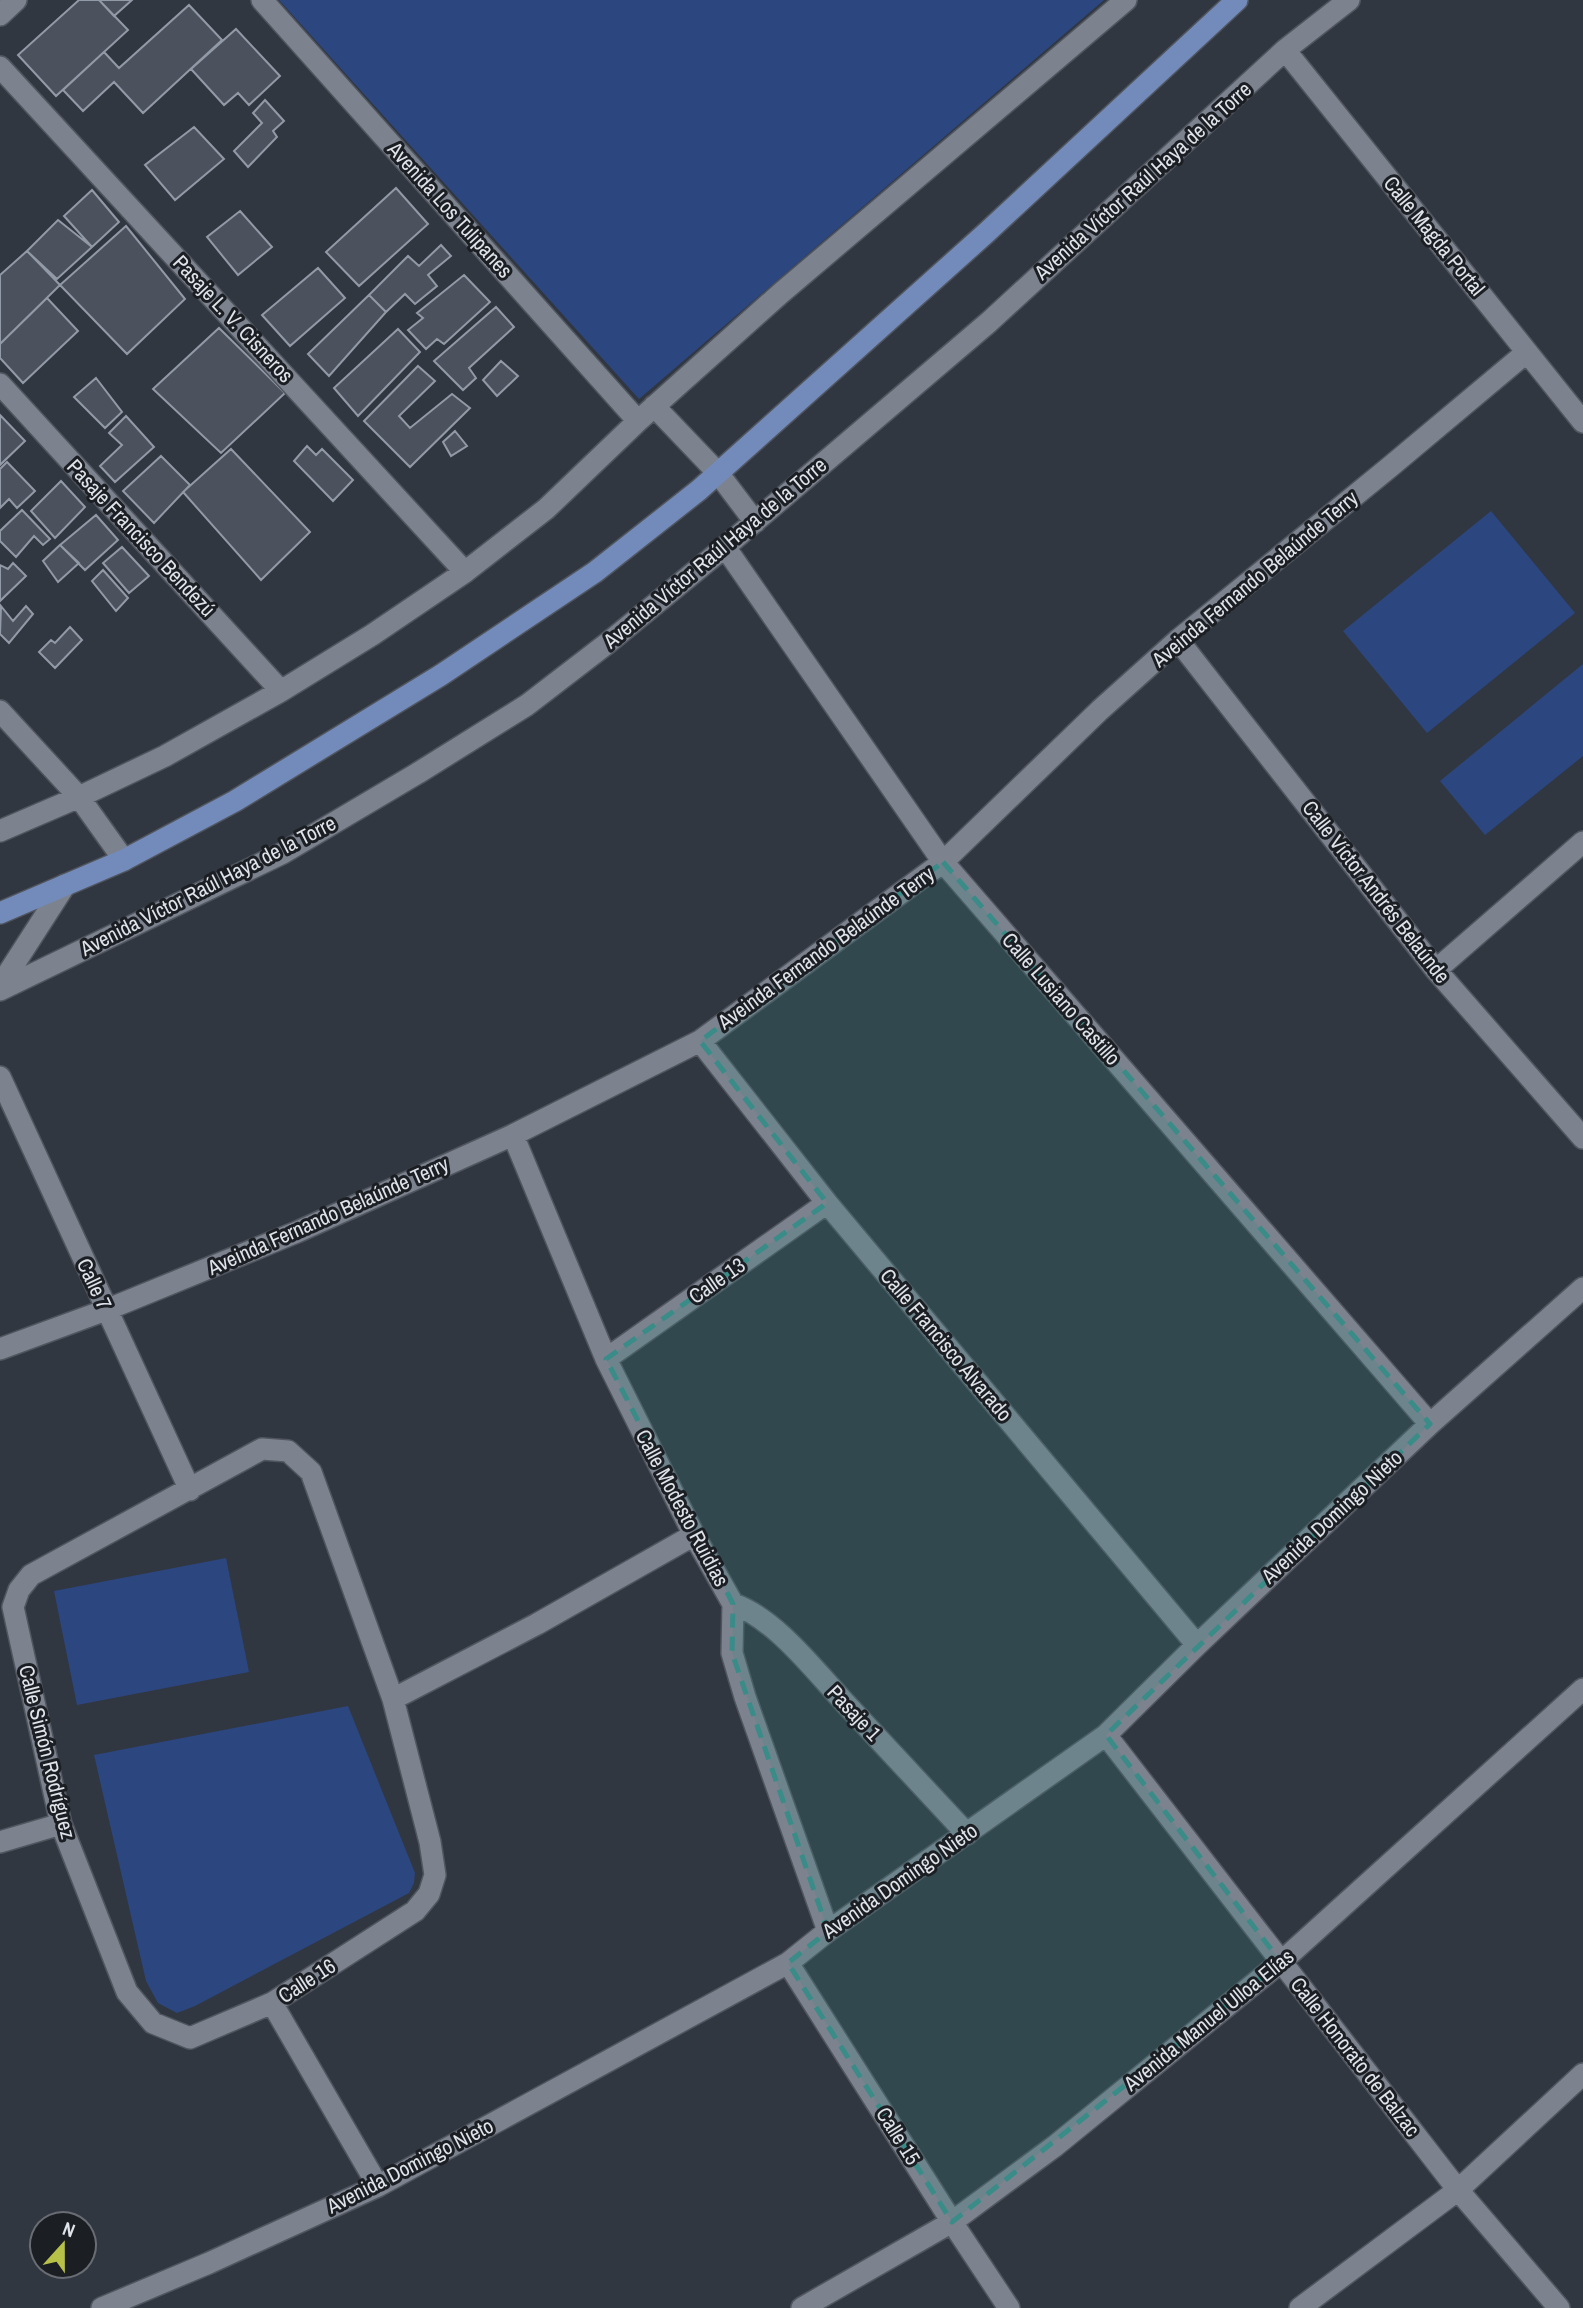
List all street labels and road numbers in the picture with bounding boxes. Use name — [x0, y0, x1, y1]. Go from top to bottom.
street label: Avenida Víctor Raúl Haya de la Torre — [1027, 75, 1258, 287]
street label: Avenida Los Tulipanes — [381, 135, 519, 284]
street label: Calle Magda Portal — [1377, 170, 1492, 302]
street label: Pasaje L. V. Cisneros — [167, 248, 300, 389]
street label: Avenida Víctor Raúl Haya de la Torre — [596, 450, 833, 655]
street label: Pasaje Francisco Bendezú — [61, 453, 222, 623]
street label: Aveinda Fernando Belaúnde Terry — [1145, 483, 1364, 674]
street label: Calle Víctor Andrés Belaúnde — [1296, 794, 1457, 989]
street label: Avenida Víctor Raúl Haya de la Torre — [74, 808, 341, 963]
street label: Aveinda Fernando Belaúnde Terry — [711, 859, 940, 1037]
street label: Calle Lusiano Castillo — [995, 926, 1127, 1071]
street label: Aveinda Fernando Belaúnde Terry — [202, 1149, 453, 1282]
street label: Calle 13 — [683, 1251, 751, 1311]
street label: Calle 7 — [70, 1253, 119, 1314]
street label: Calle Francisco Alvarado — [874, 1262, 1019, 1427]
street label: Calle Modesto Ruidias — [629, 1424, 736, 1591]
street label: Avenida Domingo Nieto — [1254, 1443, 1409, 1590]
street label: Calle Simón Rodríguez — [12, 1662, 83, 1842]
street label: Pasaje 1 — [821, 1678, 888, 1747]
street label: Avenida Domingo Nieto — [815, 1816, 983, 1946]
street label: Avenida Manuel Ulloa Elías — [1117, 1942, 1300, 2098]
street label: Calle 16 — [272, 1951, 341, 2010]
street label: Calle Honorato de Balzac — [1284, 1971, 1427, 2143]
street label: Calle 15 — [869, 2101, 927, 2170]
street label: Avenida Domingo Nieto — [321, 2111, 498, 2221]

